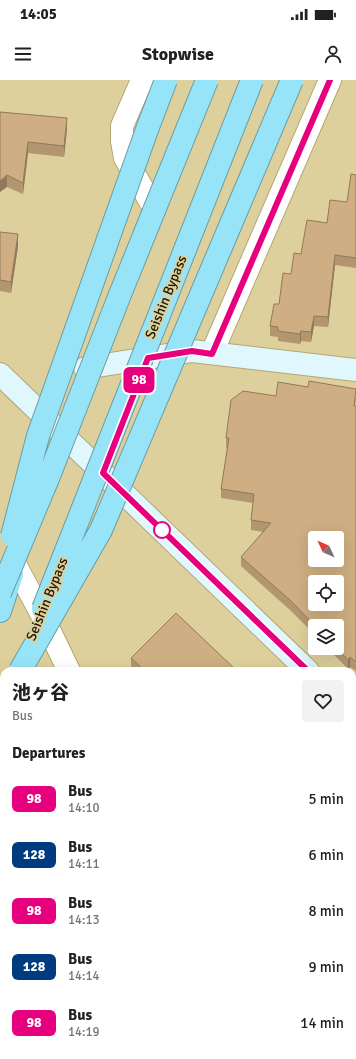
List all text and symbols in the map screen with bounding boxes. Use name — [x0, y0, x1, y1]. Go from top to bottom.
text: 14:05 — [20, 5, 57, 23]
icon: menu — [12, 43, 34, 65]
text: Stopwise — [142, 43, 214, 65]
icon: person — [322, 43, 344, 65]
street label: Seishin Bypass — [142, 253, 190, 341]
line badge: 98 — [121, 367, 157, 393]
text: 98 — [131, 371, 147, 388]
unlabelled marker — [153, 521, 171, 539]
north arrow — [308, 531, 344, 567]
map controls — [308, 531, 344, 655]
street label: Seishin Bypass — [23, 555, 71, 643]
button: locate — [308, 575, 344, 611]
button: layers — [308, 619, 344, 655]
button: heart — [302, 680, 344, 722]
text: 池ヶ谷 — [12, 681, 69, 705]
text: Bus — [12, 708, 33, 724]
text: Departures — [12, 744, 85, 762]
text: Bus — [68, 782, 92, 800]
text: 98 — [26, 790, 42, 807]
text: 5 min — [308, 790, 344, 808]
text: 14:10 — [68, 800, 100, 816]
text: Bus — [68, 838, 92, 856]
text: 128 — [23, 846, 45, 863]
text: 6 min — [308, 846, 344, 864]
text: 14:11 — [68, 856, 100, 872]
text: Bus — [68, 894, 92, 912]
text: 98 — [26, 902, 42, 919]
text: 8 min — [308, 902, 344, 920]
text: 14:13 — [68, 912, 100, 928]
text: Bus — [68, 950, 92, 968]
text: 128 — [23, 958, 45, 975]
text: 9 min — [308, 958, 344, 976]
text: 14:14 — [68, 968, 100, 984]
text: Bus — [68, 1006, 92, 1024]
text: 98 — [26, 1014, 42, 1031]
text: 14 min — [300, 1014, 344, 1032]
text: 14:19 — [68, 1024, 100, 1040]

